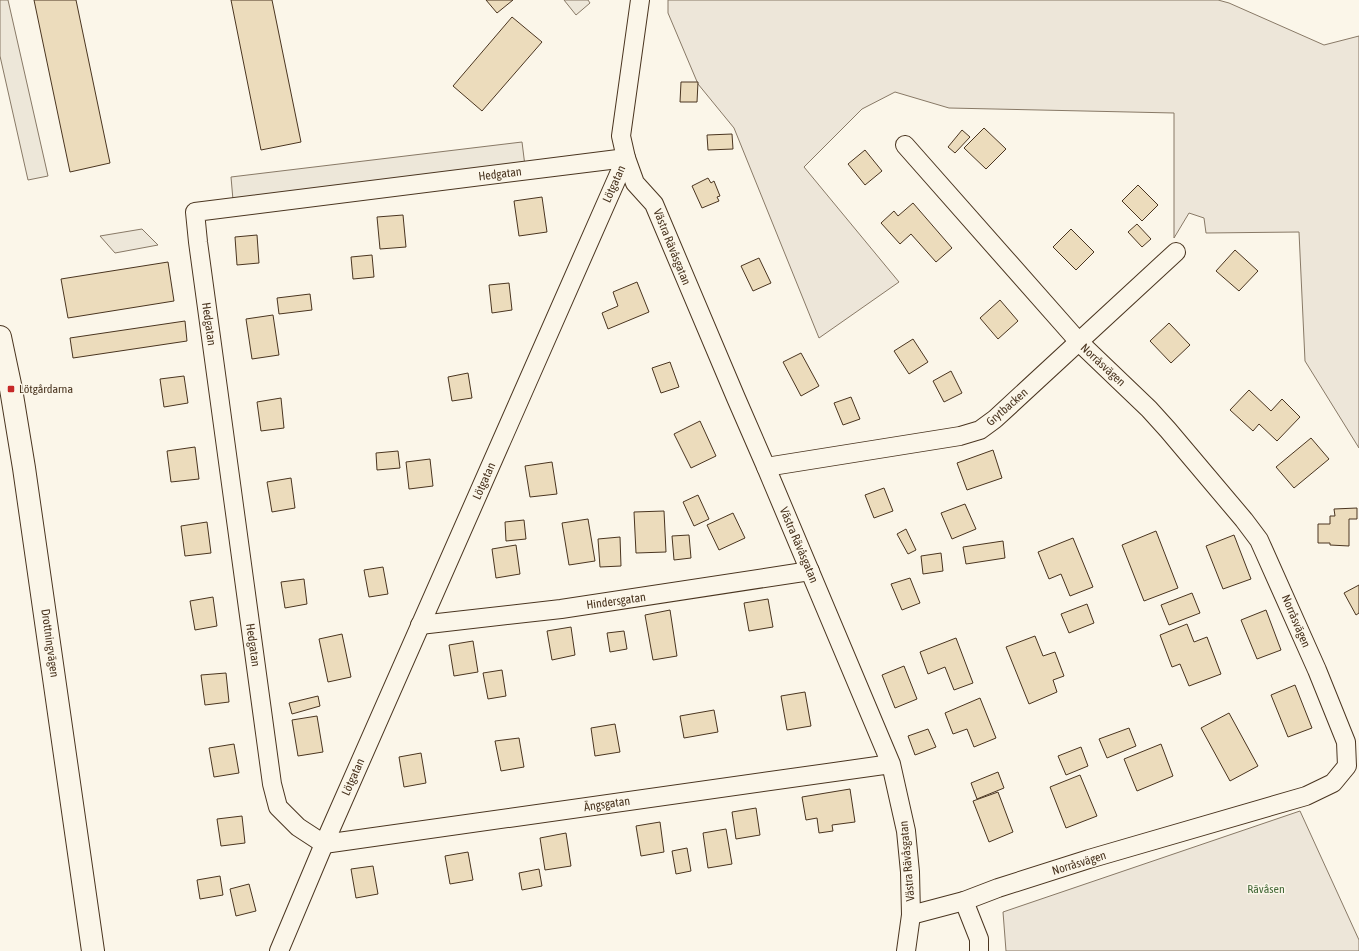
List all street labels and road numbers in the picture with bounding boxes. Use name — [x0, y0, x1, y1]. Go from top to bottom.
street label: Lötgatan — [600, 163, 628, 205]
street label: Hedgatan — [478, 164, 522, 184]
street label: Västra Rävåsgatan — [650, 207, 694, 287]
street label: Hedgatan — [199, 302, 219, 346]
street label: Norråsvägen — [1078, 341, 1128, 389]
street label: Grytbacken — [983, 385, 1031, 429]
street label: Lötgatan — [470, 460, 498, 502]
street label: Västra Rävåsgatan — [777, 505, 821, 585]
street label: Hindersgatan — [585, 590, 647, 612]
street label: Norråsvägen — [1279, 593, 1313, 649]
street label: Drottningvägen — [38, 608, 62, 678]
street label: Hedgatan — [243, 623, 263, 667]
street label: Lötgatan — [339, 756, 367, 798]
street label: Ängsgatan — [583, 794, 631, 814]
street label: Västra Rävåsgatan — [897, 820, 917, 902]
street label: Norråsvägen — [1050, 848, 1108, 878]

